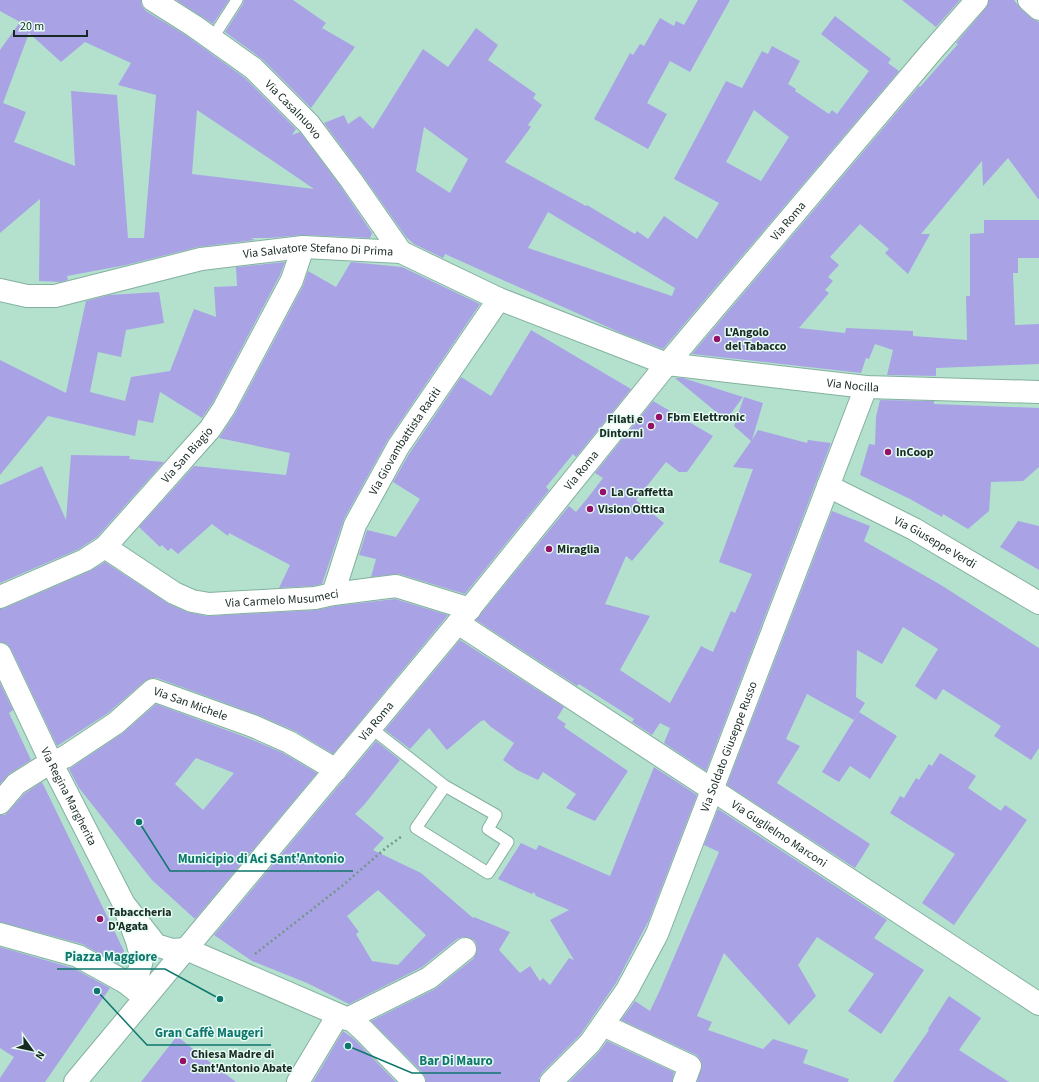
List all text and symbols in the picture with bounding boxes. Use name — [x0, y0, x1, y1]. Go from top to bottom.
scale bar — [14, 12, 87, 38]
text: 20 m — [20, 18, 44, 35]
street label: Via Casalnuovo — [261, 76, 326, 143]
street label: Via Roma — [767, 198, 810, 245]
street label: Via Salvatore Stefano Di Prima — [242, 239, 394, 263]
place label: L'Angolo del Tabacco — [725, 324, 787, 355]
marker: L'Angolo del Tabacco — [712, 334, 722, 344]
street label: Via Nocilla — [826, 375, 879, 396]
street label: Via Giovambattista Raciti — [365, 384, 445, 498]
place label: Fbm Elettronic — [667, 409, 745, 426]
place label: Filati e Dintorni — [599, 411, 643, 442]
marker: Fbm Elettronic — [654, 412, 664, 422]
marker: Filati e Dintorni — [646, 421, 656, 431]
street label: Via San Biagio — [158, 423, 217, 487]
place label: InCoop — [896, 444, 934, 461]
street label: Via Roma — [560, 447, 603, 494]
marker: InCoop — [883, 447, 893, 457]
place label: La Graffetta — [611, 484, 673, 501]
marker: La Graffetta — [598, 487, 608, 497]
place label: Vision Ottica — [597, 501, 665, 518]
marker: Vision Ottica — [585, 504, 595, 514]
street label: Via Giuseppe Verdi — [891, 512, 979, 573]
place label: Miraglia — [557, 541, 600, 558]
marker: Miraglia — [544, 544, 554, 554]
street label: Via Carmelo Musumeci — [225, 585, 340, 612]
street label: Via Soldato Giuseppe Russo — [696, 679, 762, 814]
street label: Via San Michele — [151, 683, 230, 725]
street label: Via Roma — [355, 698, 398, 745]
street label: Via Regina Margherita — [36, 744, 101, 849]
street label: Via Guglielmo Marconi — [728, 796, 830, 872]
callout: Municipio di Aci Sant'Antonio — [170, 846, 353, 871]
text: Municipio di Aci Sant'Antonio — [178, 850, 344, 868]
place label: Tabaccheria D'Agata — [108, 904, 172, 935]
marker: Tabaccheria D'Agata — [95, 914, 105, 924]
callout: Piazza Maggiore — [57, 944, 165, 969]
text: Piazza Maggiore — [65, 948, 158, 966]
callout: Gran Caffè Maugeri — [147, 1020, 271, 1045]
text: Gran Caffè Maugeri — [155, 1024, 263, 1042]
north arrow — [12, 1030, 52, 1070]
place label: Chiesa Madre di Sant'Antonio Abate — [191, 1046, 293, 1077]
text: N — [32, 1048, 48, 1062]
callout: Bar Di Mauro — [412, 1048, 501, 1073]
text: Bar Di Mauro — [419, 1052, 493, 1070]
marker: Chiesa Madre di Sant'Antonio Abate — [178, 1056, 188, 1066]

